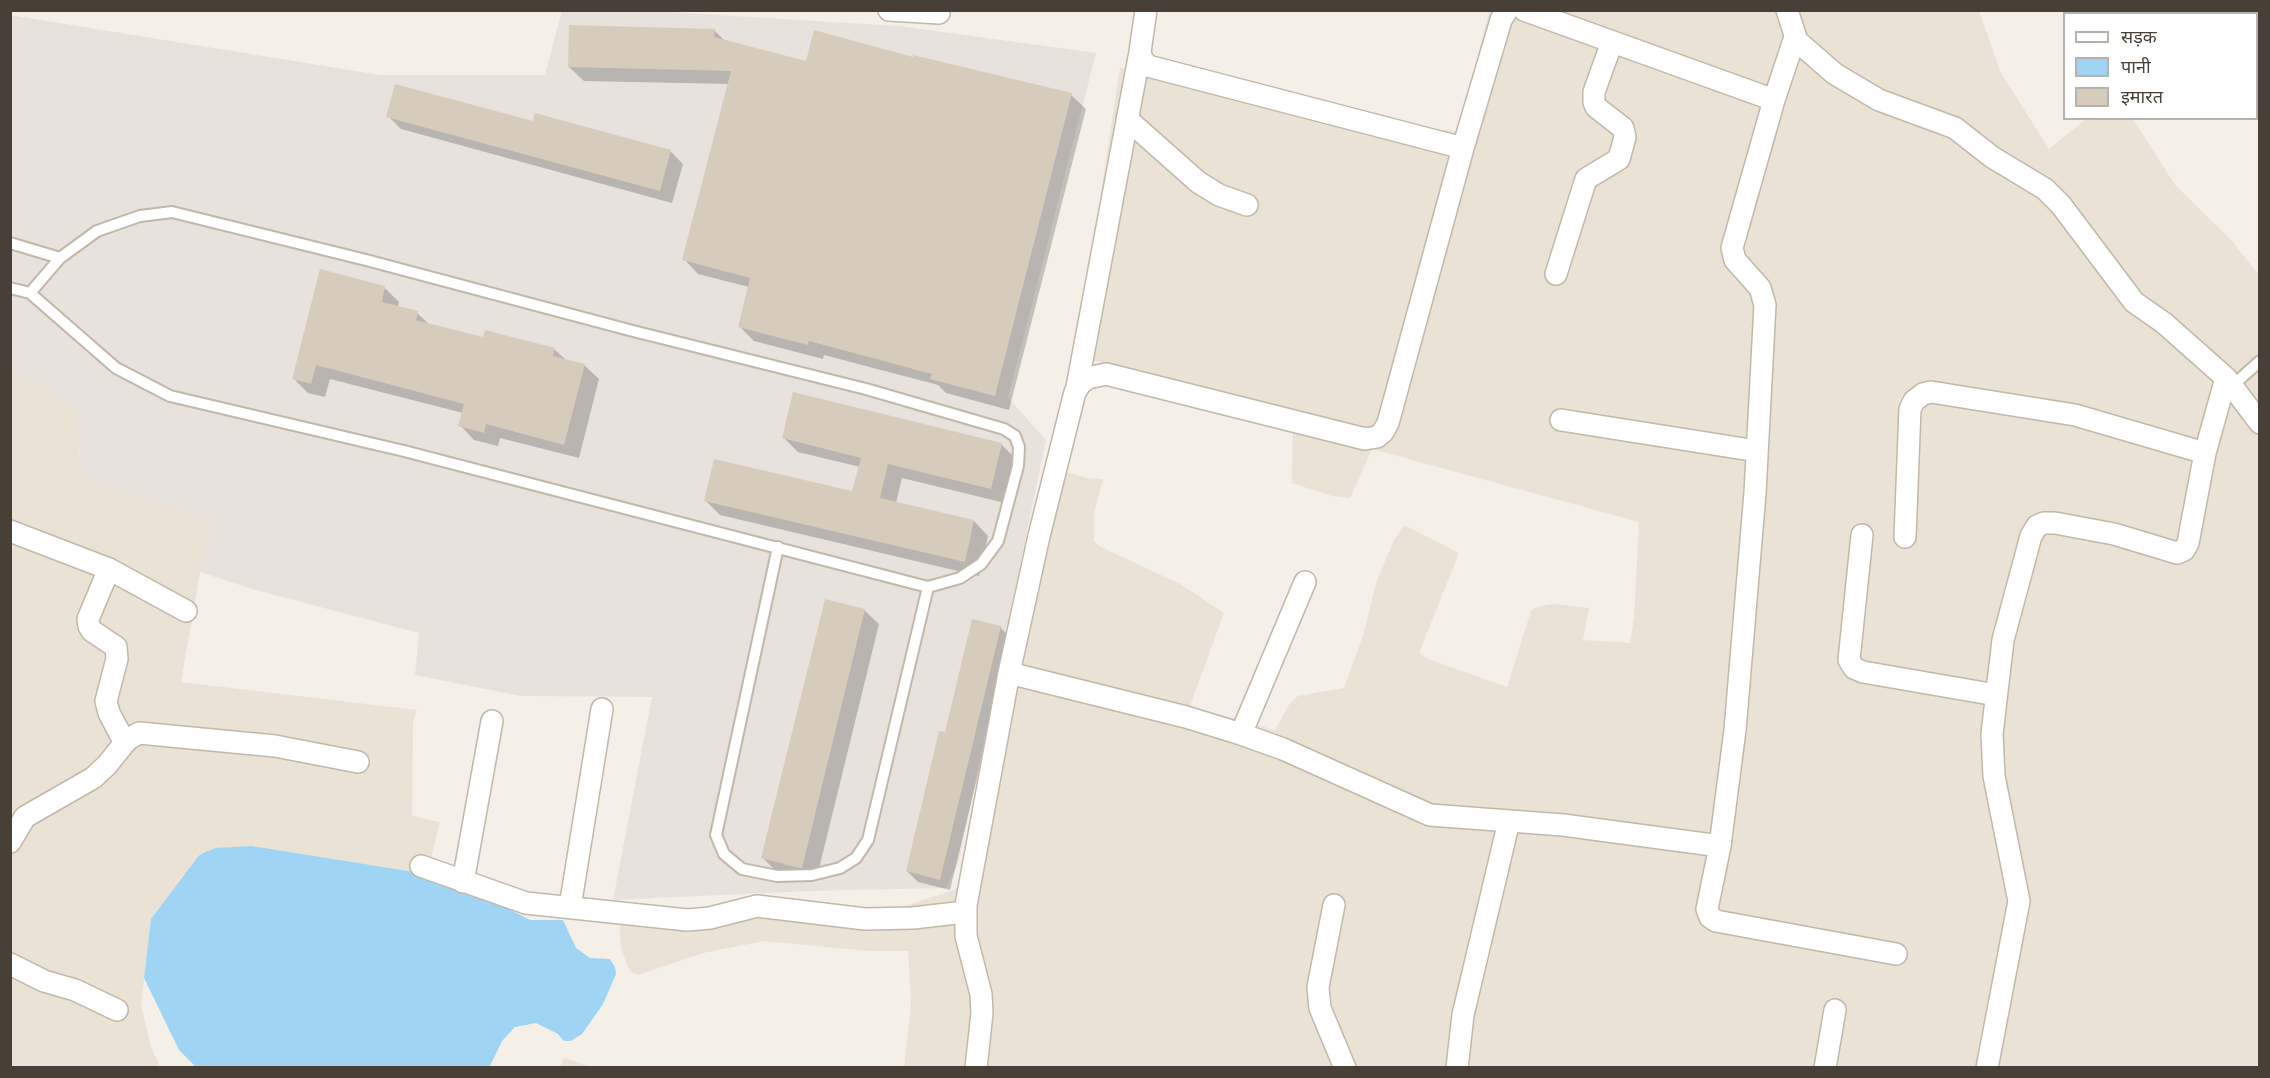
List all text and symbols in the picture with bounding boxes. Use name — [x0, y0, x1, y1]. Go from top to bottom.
legend — [2063, 12, 2258, 120]
text: सड़क — [2121, 25, 2157, 47]
text: पानी — [2121, 55, 2151, 77]
text: इमारत — [2121, 85, 2163, 107]

